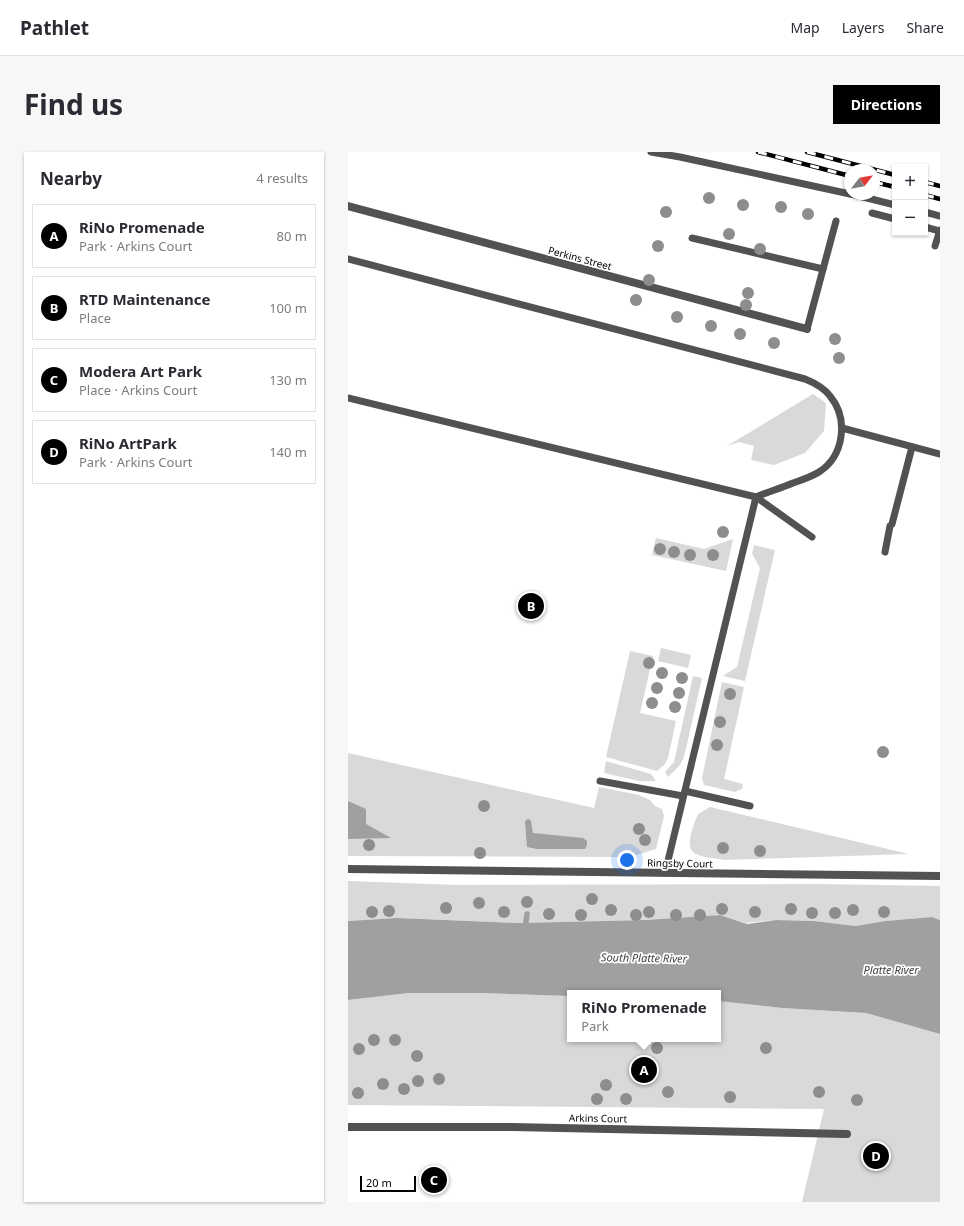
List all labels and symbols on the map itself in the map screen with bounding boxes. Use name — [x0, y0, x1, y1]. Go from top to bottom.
north arrow — [844, 164, 880, 200]
street label: Perkins Street — [547, 243, 614, 273]
pin: B — [518, 591, 544, 621]
your location — [617, 850, 637, 870]
street label: Ringsby Court — [647, 855, 713, 871]
water label: South Platte River — [601, 949, 688, 966]
water label: Platte River — [863, 962, 919, 977]
pin: A — [631, 1055, 657, 1085]
street label: Arkins Court — [569, 1110, 628, 1126]
pin: D — [863, 1141, 889, 1171]
pin: C — [421, 1165, 447, 1195]
scale bar — [360, 1174, 416, 1193]

